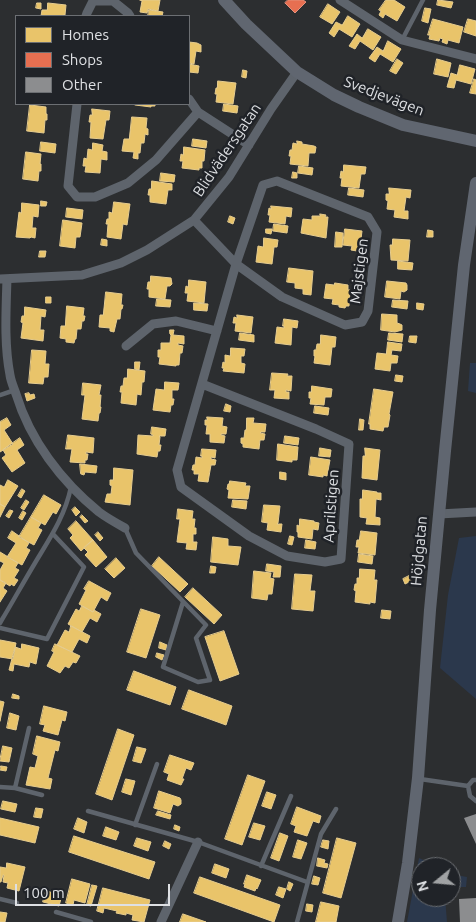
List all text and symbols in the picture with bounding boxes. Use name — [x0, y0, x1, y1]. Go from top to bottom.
legend — [15, 15, 190, 105]
text: Homes — [62, 26, 109, 43]
text: Shops — [62, 51, 103, 68]
street label: Svedjevägen — [341, 72, 427, 120]
text: Other — [62, 76, 102, 93]
street label: Blidvädersgatan — [189, 100, 265, 200]
street label: Majstigen — [346, 237, 372, 305]
street label: Aprilstigen — [319, 469, 343, 543]
street label: Höjdgatan — [407, 515, 431, 587]
north arrow — [411, 857, 461, 907]
scale bar — [18, 874, 172, 906]
text: N — [413, 879, 432, 893]
text: 100 m — [23, 884, 65, 901]

